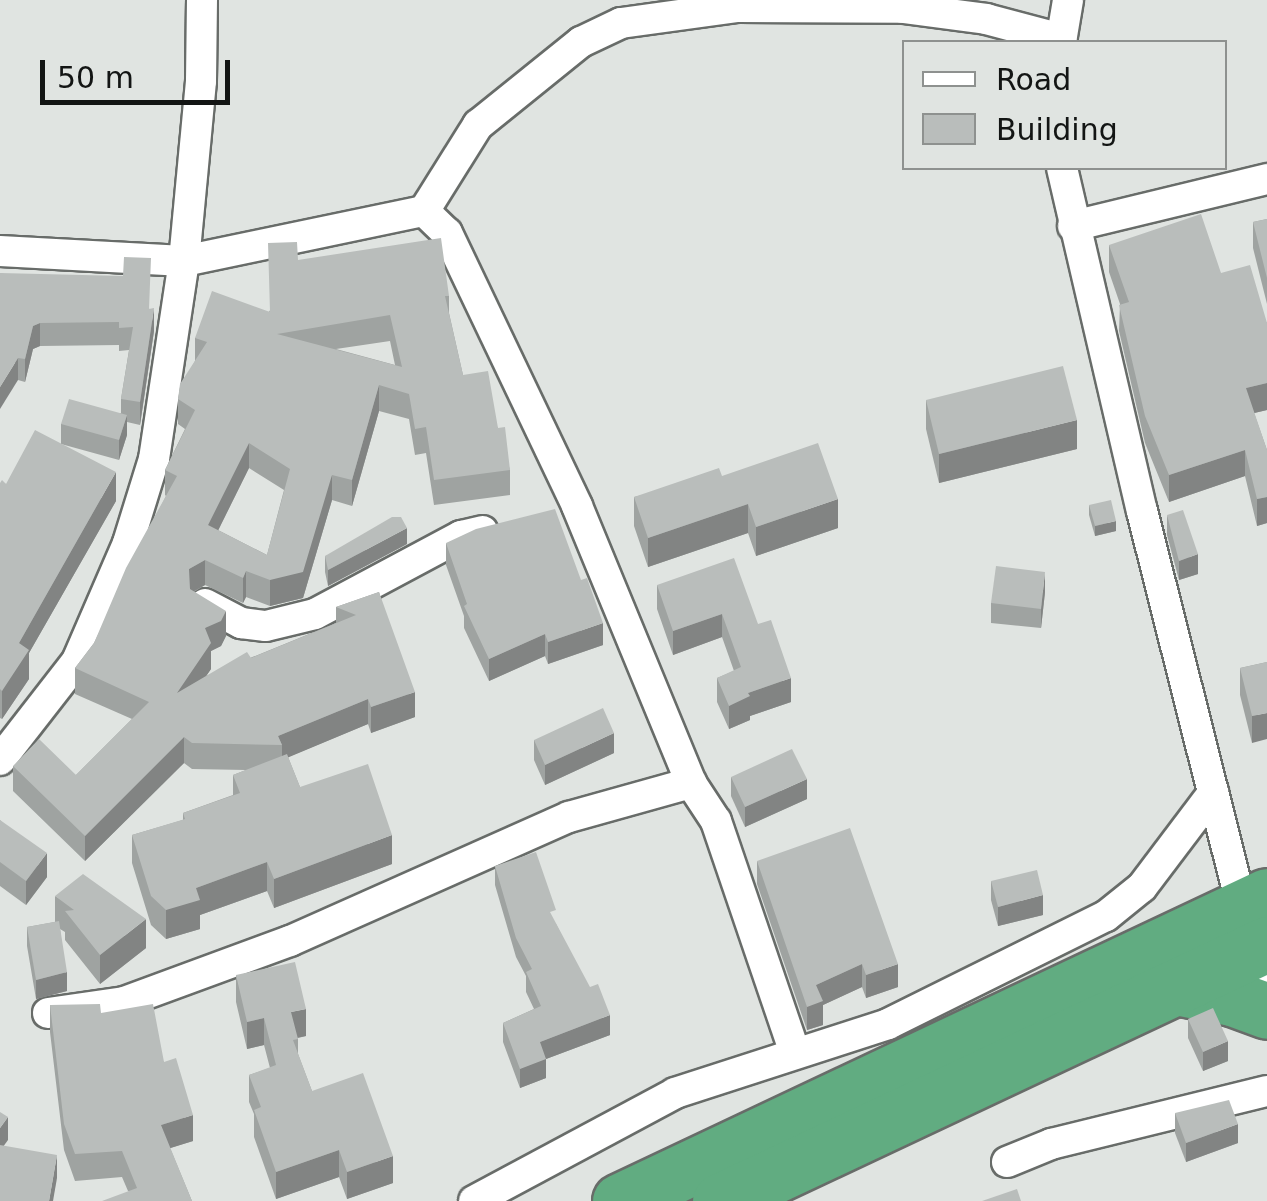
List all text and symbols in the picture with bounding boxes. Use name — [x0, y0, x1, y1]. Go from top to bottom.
scale bar — [45, 40, 235, 102]
legend — [902, 40, 1227, 170]
text: 50 m — [57, 60, 134, 95]
text: Road — [996, 62, 1071, 97]
text: Building — [996, 112, 1118, 147]

